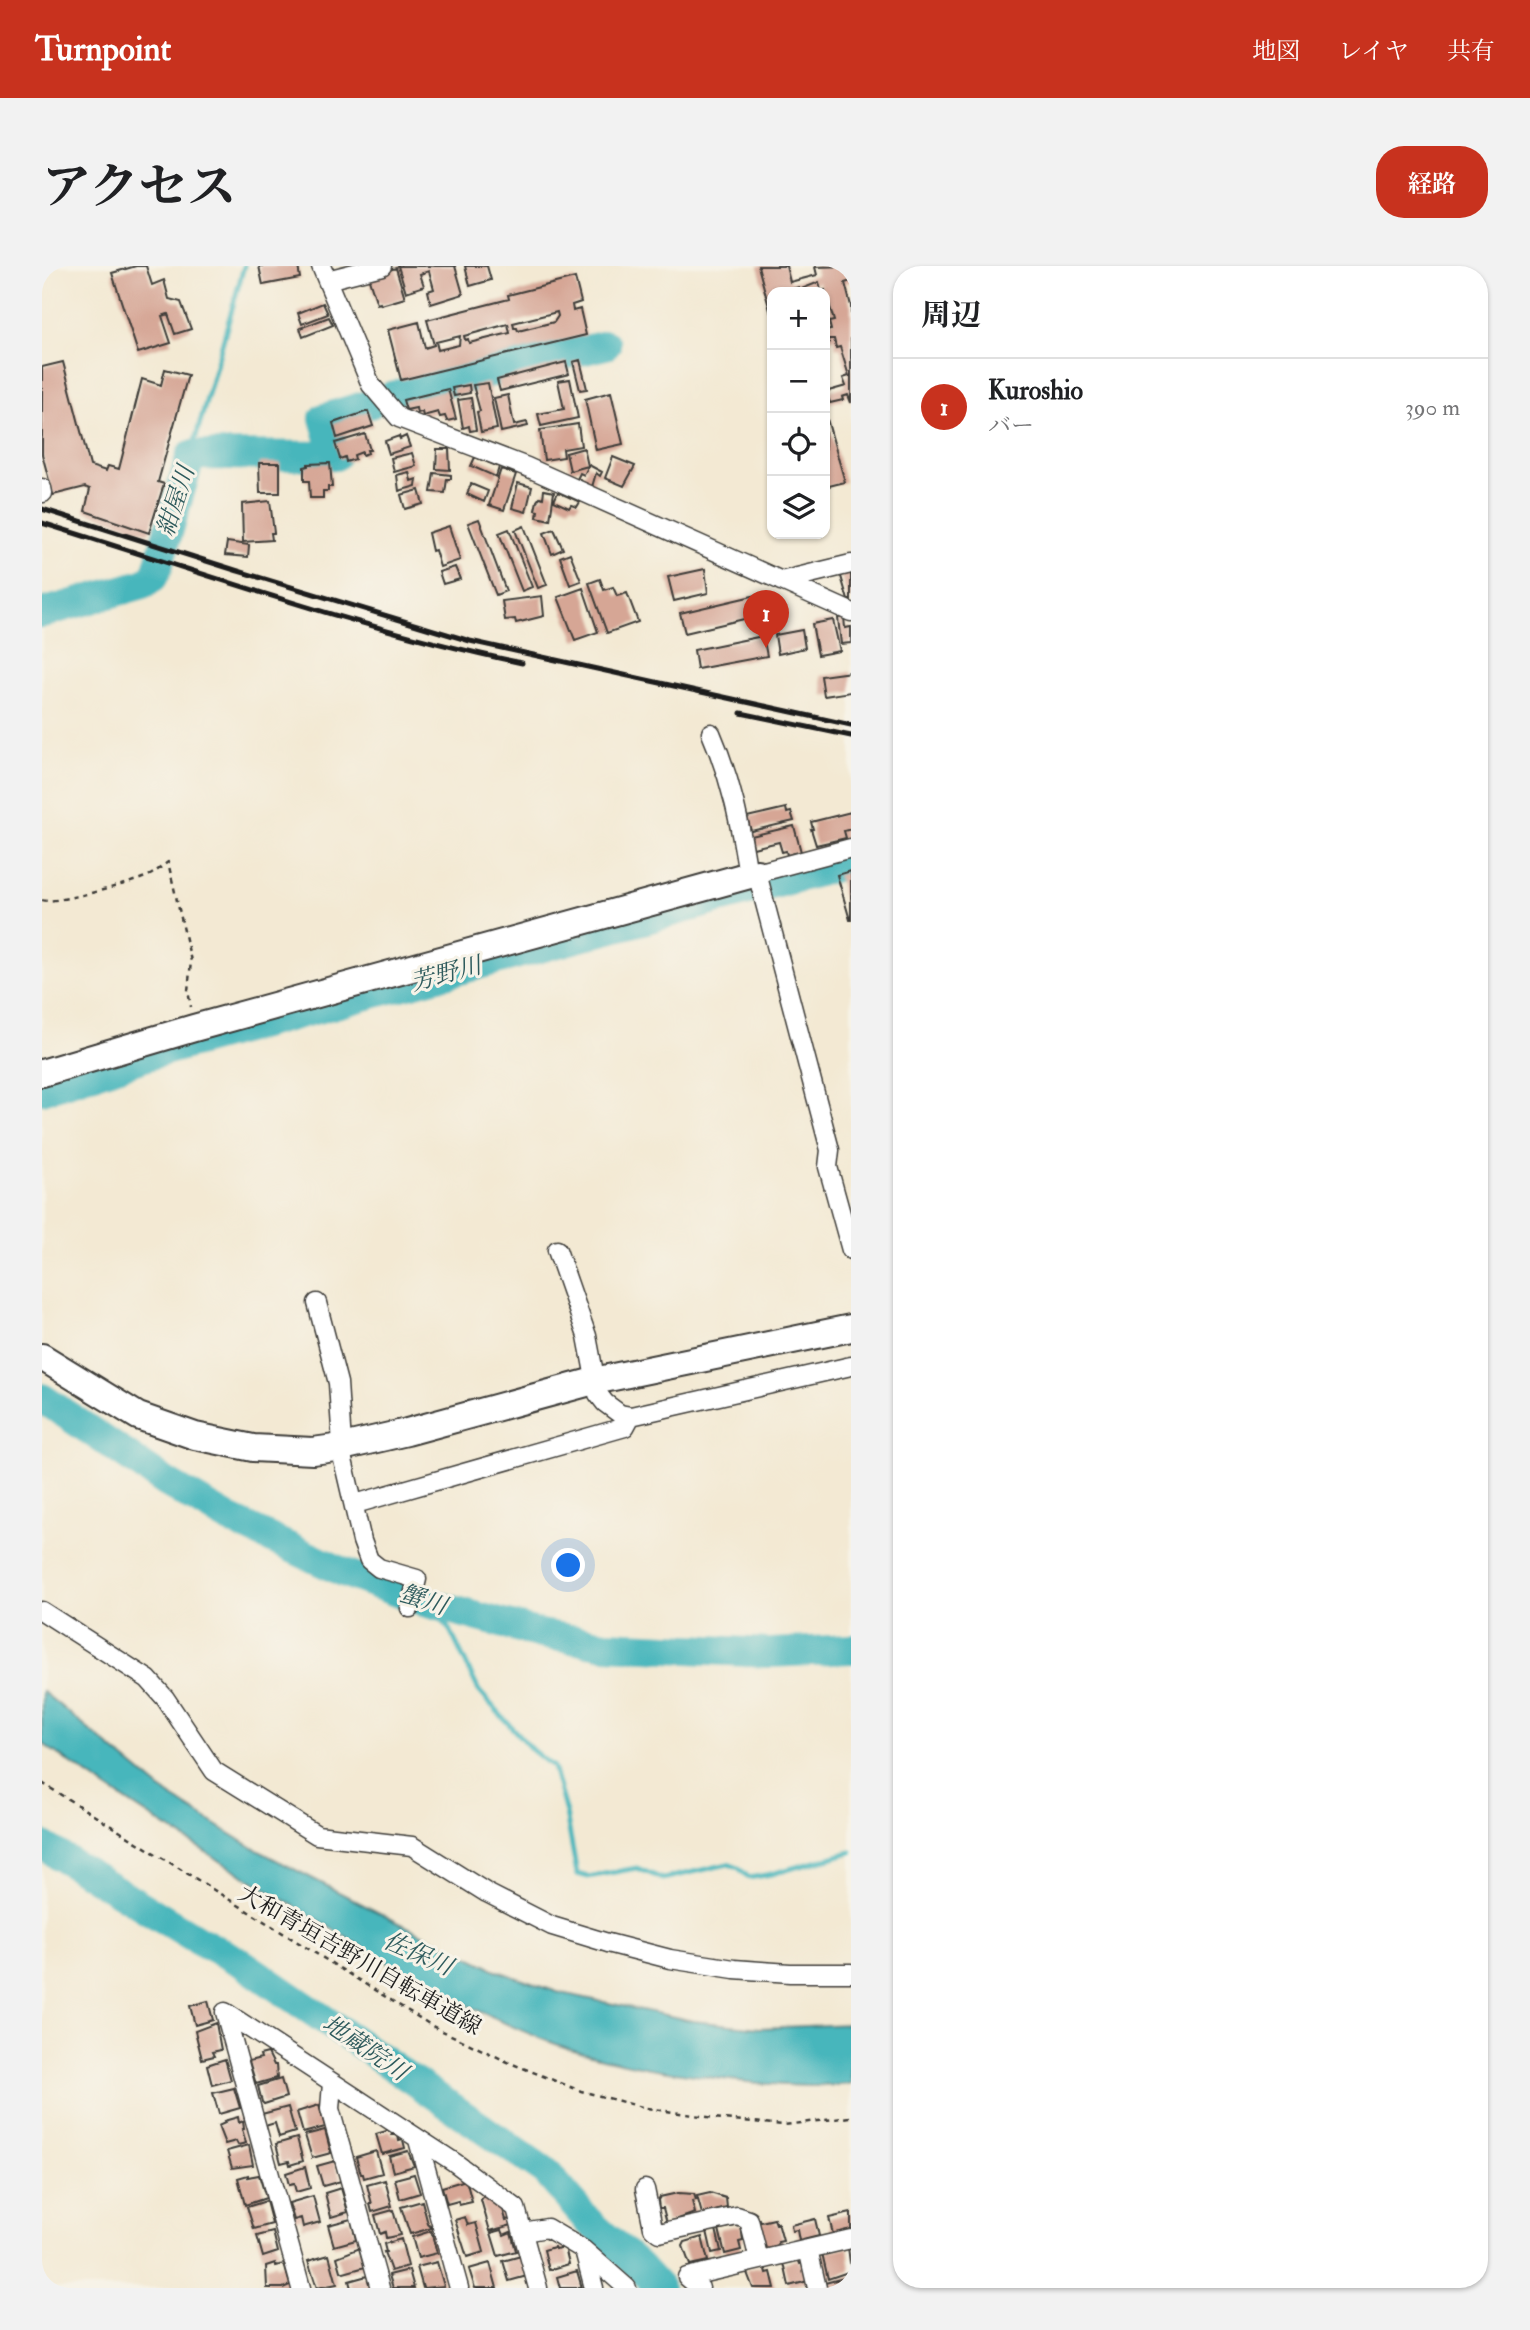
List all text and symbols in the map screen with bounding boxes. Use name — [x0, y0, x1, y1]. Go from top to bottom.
text: Turnpoint — [35, 29, 171, 70]
text: 地図 — [1252, 36, 1300, 67]
text: レイヤ — [1338, 36, 1409, 67]
text: 共有 — [1447, 36, 1495, 67]
button: 経路 — [1376, 146, 1488, 218]
text: アクセス — [42, 157, 237, 218]
map controls — [767, 287, 830, 539]
button: + — [767, 287, 830, 350]
text: 周辺 — [921, 297, 981, 334]
button: − — [767, 350, 830, 413]
text: Kuroshio — [988, 375, 1083, 407]
text: 1 — [940, 393, 948, 422]
text: 390 m — [1405, 393, 1460, 422]
text: バー — [988, 411, 1034, 440]
button: locate — [767, 413, 830, 476]
water label: 紺屋川 — [150, 459, 203, 540]
button: layers — [767, 476, 830, 539]
pin: 1 — [743, 590, 789, 648]
water label: 芳野川 — [407, 949, 488, 998]
your location — [551, 1548, 585, 1582]
water label: 蟹川 — [395, 1578, 453, 1623]
street label: 大和青垣吉野川自転車道線 — [233, 1878, 487, 2042]
water label: 佐保川 — [379, 1925, 460, 1984]
water label: 地蔵院川 — [317, 2008, 416, 2089]

